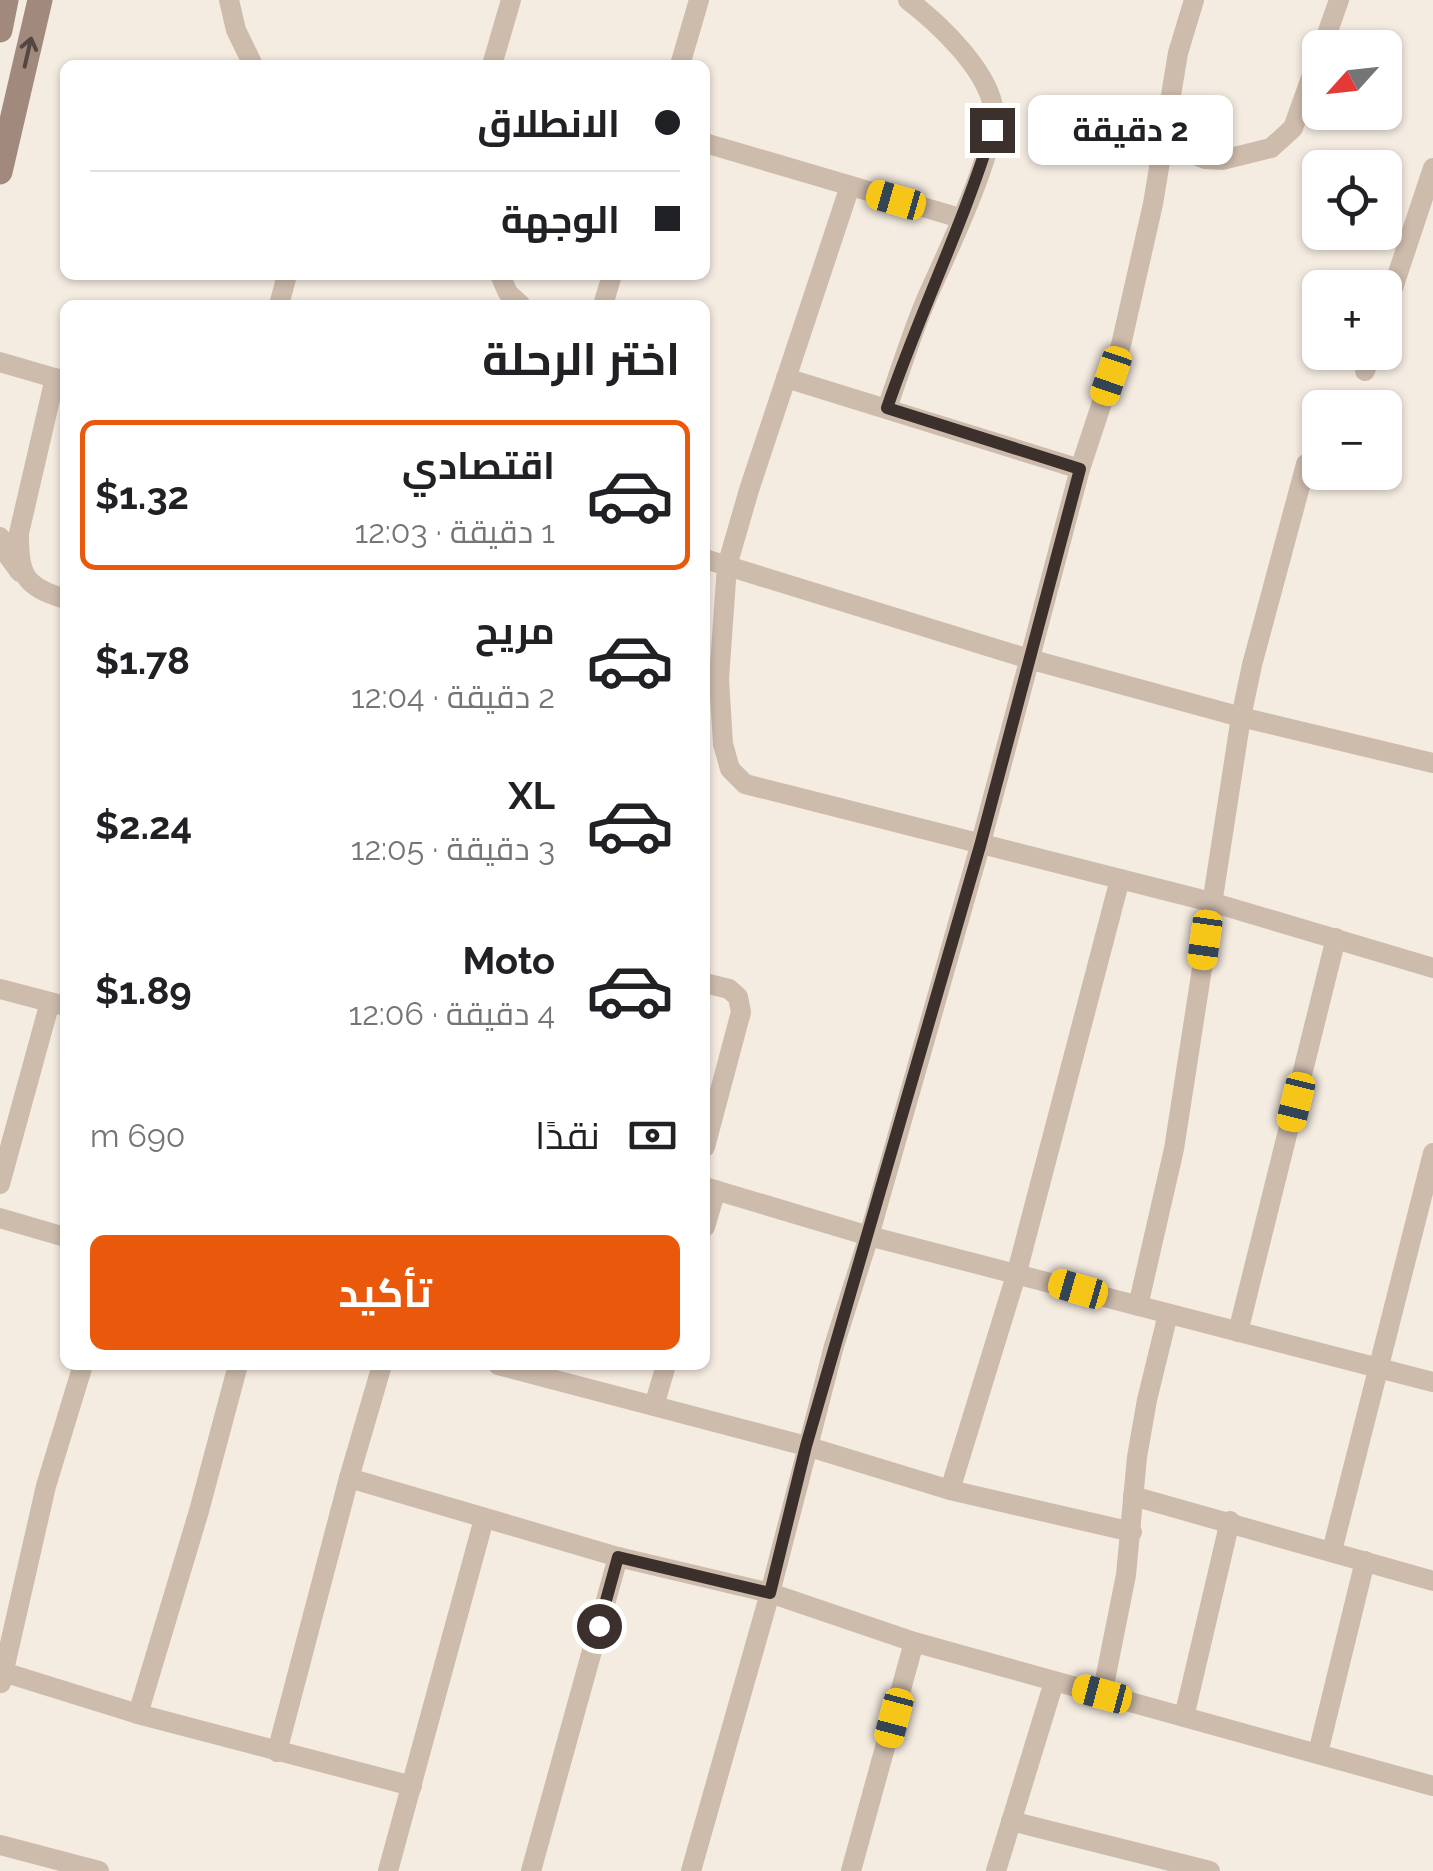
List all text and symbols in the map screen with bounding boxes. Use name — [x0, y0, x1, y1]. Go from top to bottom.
north arrow — [1302, 30, 1402, 130]
map controls — [1302, 30, 1402, 490]
one-way arrow — [20, 37, 38, 69]
callout: 2 دقيقة — [1027, 95, 1232, 165]
text: الانطلاق — [477, 101, 620, 146]
route end — [970, 108, 1015, 153]
text: 2 دقيقة — [1072, 111, 1189, 148]
button: locate — [1302, 150, 1402, 250]
car — [863, 177, 929, 223]
text: الوجهة — [501, 197, 620, 242]
button: + — [1302, 270, 1402, 370]
text: اختر الرحلة — [482, 333, 680, 386]
car — [1087, 343, 1135, 409]
button: − — [1302, 390, 1402, 490]
text: اقتصادي — [402, 443, 555, 488]
icon: car — [585, 450, 675, 540]
text: $1.32 — [95, 473, 189, 518]
text: 1 دقيقة · 12:03 — [354, 513, 555, 550]
text: مريح — [475, 608, 555, 653]
icon: car — [585, 615, 675, 705]
text: $1.78 — [95, 638, 190, 683]
text: 2 دقيقة · 12:04 — [351, 678, 555, 715]
text: XL — [508, 773, 555, 818]
icon: car — [585, 780, 675, 870]
text: $2.24 — [95, 803, 192, 848]
text: 3 دقيقة · 12:05 — [351, 830, 555, 867]
car — [1186, 908, 1224, 972]
text: Moto — [462, 938, 555, 983]
icon: car — [585, 945, 675, 1035]
text: $1.89 — [95, 968, 192, 1013]
text: 4 دقيقة · 12:06 — [348, 995, 555, 1032]
car — [1274, 1069, 1318, 1135]
icon: cash — [625, 1108, 680, 1163]
text: نقدًا — [535, 1113, 600, 1158]
text: 690 m — [90, 1117, 185, 1154]
button: تأكيد — [90, 1235, 680, 1350]
car — [1045, 1266, 1111, 1312]
route start — [577, 1604, 622, 1649]
car — [1069, 1672, 1135, 1716]
car — [872, 1685, 916, 1751]

